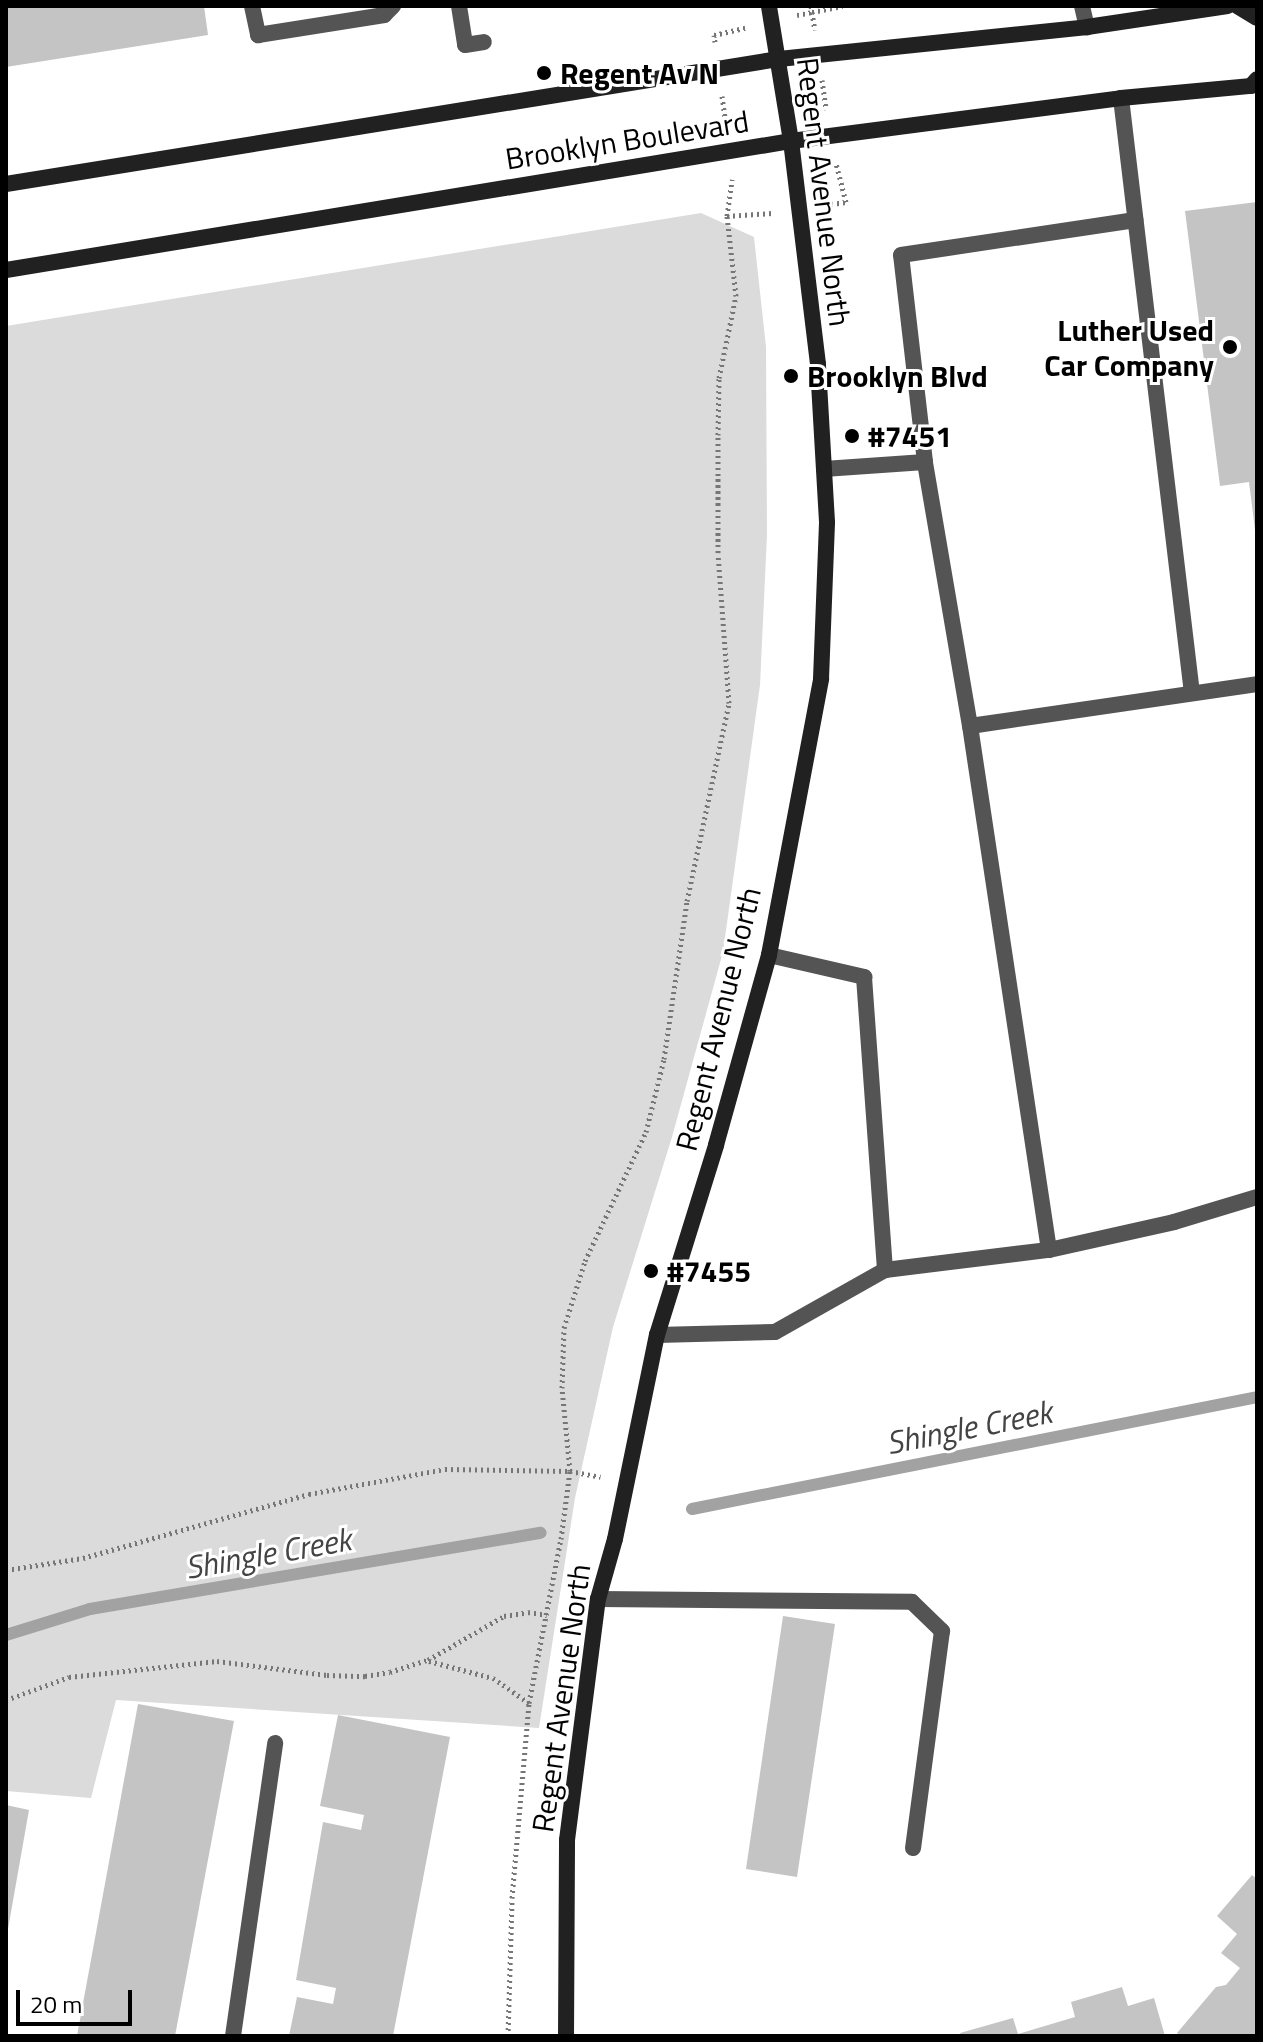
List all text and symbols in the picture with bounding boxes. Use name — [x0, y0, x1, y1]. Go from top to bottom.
place label: Regent Av N — [560, 55, 719, 91]
street label: Regent Avenue North — [790, 56, 858, 328]
marker: Regent Av N — [535, 64, 553, 82]
street label: Brooklyn Boulevard — [503, 103, 751, 177]
place label: Luther Used Car Company — [1044, 312, 1214, 382]
marker: Luther Used Car Company — [1221, 338, 1239, 356]
place label: Brooklyn Blvd — [807, 358, 988, 394]
marker: Brooklyn Blvd — [782, 367, 800, 385]
place label: #7451 — [868, 418, 952, 454]
marker: #7451 — [843, 427, 861, 445]
street label: Regent Avenue North — [668, 883, 768, 1155]
place label: #7455 — [667, 1253, 751, 1289]
marker: #7455 — [642, 1262, 660, 1280]
water label: Shingle Creek — [883, 1392, 1055, 1462]
water label: Shingle Creek — [182, 1520, 354, 1586]
street label: Regent Avenue North — [524, 1562, 598, 1834]
scale bar — [20, 1974, 136, 2024]
text: 20 m — [30, 1986, 82, 2022]

